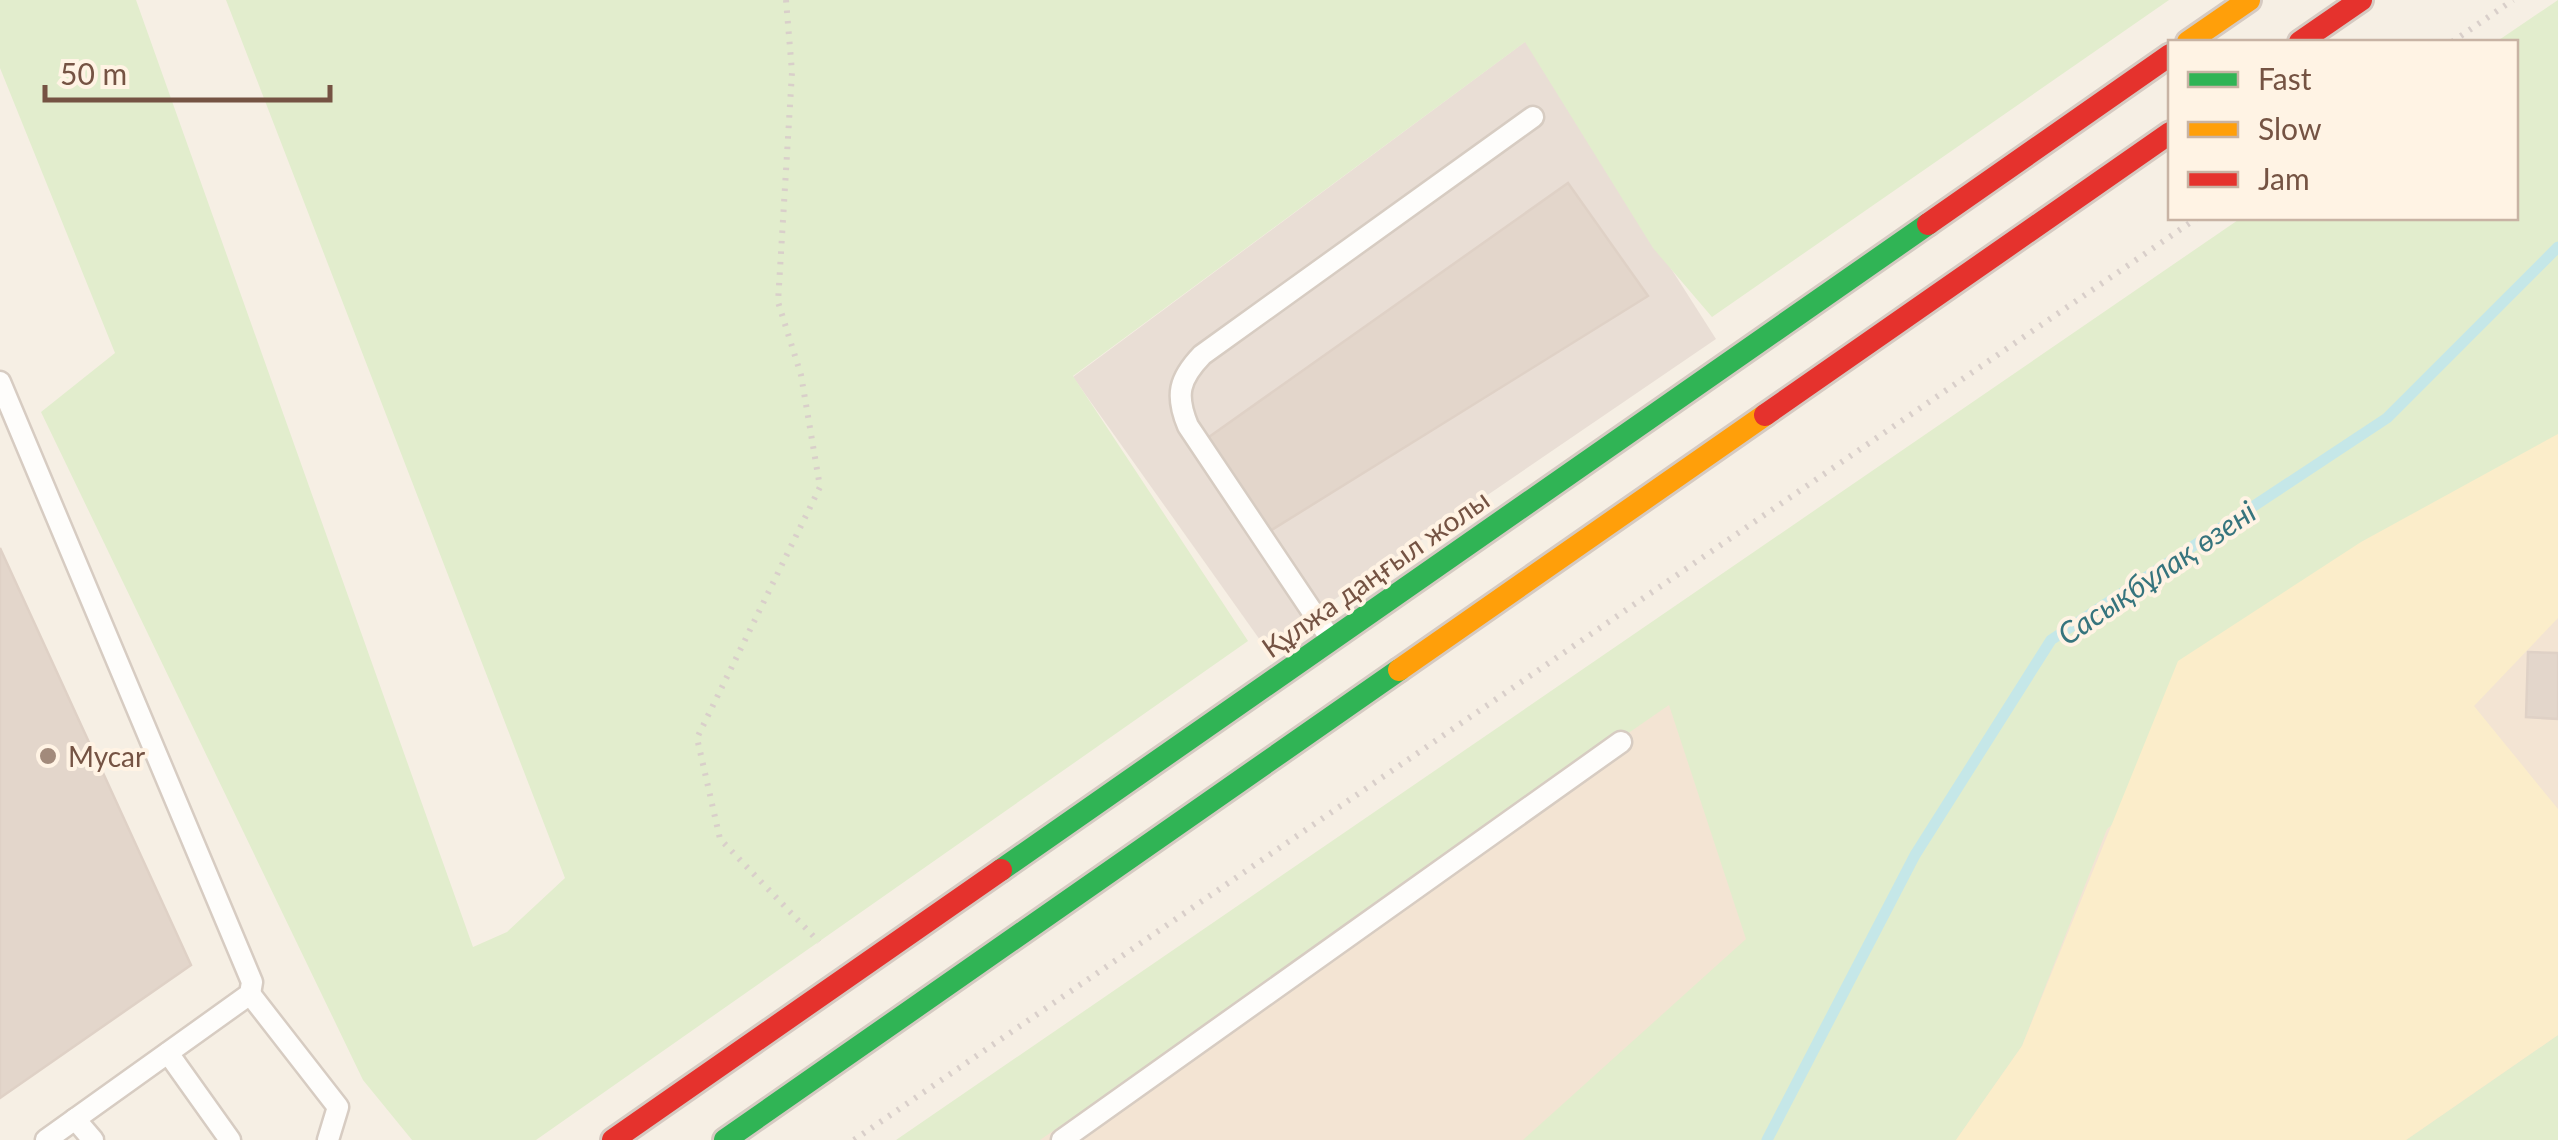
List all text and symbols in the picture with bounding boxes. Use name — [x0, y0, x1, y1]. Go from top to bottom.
scale bar — [45, 40, 330, 102]
legend — [2168, 40, 2518, 220]
text: 50 m — [60, 55, 127, 91]
text: Fast — [2258, 60, 2312, 96]
text: Slow — [2258, 110, 2322, 146]
text: Jam — [2258, 160, 2310, 196]
street label: Құлжа даңғыл жолы — [1255, 482, 1495, 664]
water label: Сасықбұлақ өзені — [2050, 492, 2262, 651]
place label: Mycar — [68, 739, 145, 773]
marker: Mycar — [37, 745, 59, 767]

